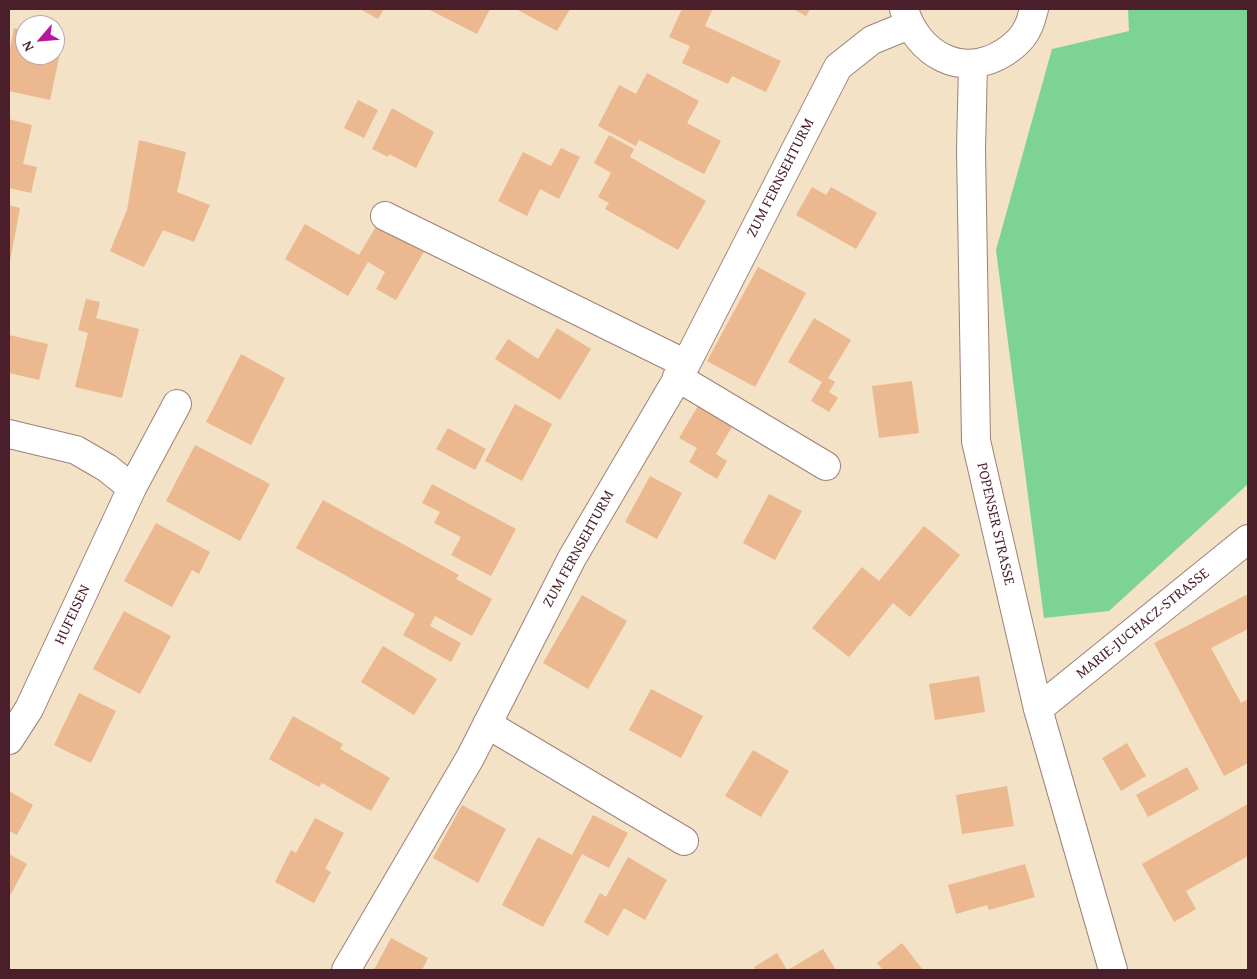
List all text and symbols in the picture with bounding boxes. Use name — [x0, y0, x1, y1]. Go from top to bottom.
north arrow — [15, 15, 65, 65]
text: N — [16, 38, 39, 55]
street label: ZUM FERNSEHTURM — [743, 116, 819, 240]
street label: POPENSER STRASSE — [972, 461, 1018, 587]
street label: ZUM FERNSEHTURM — [539, 487, 619, 611]
street label: MARIE-JUCHACZ-STRASSE — [1073, 565, 1213, 683]
street label: HUFEISEN — [51, 582, 95, 648]

